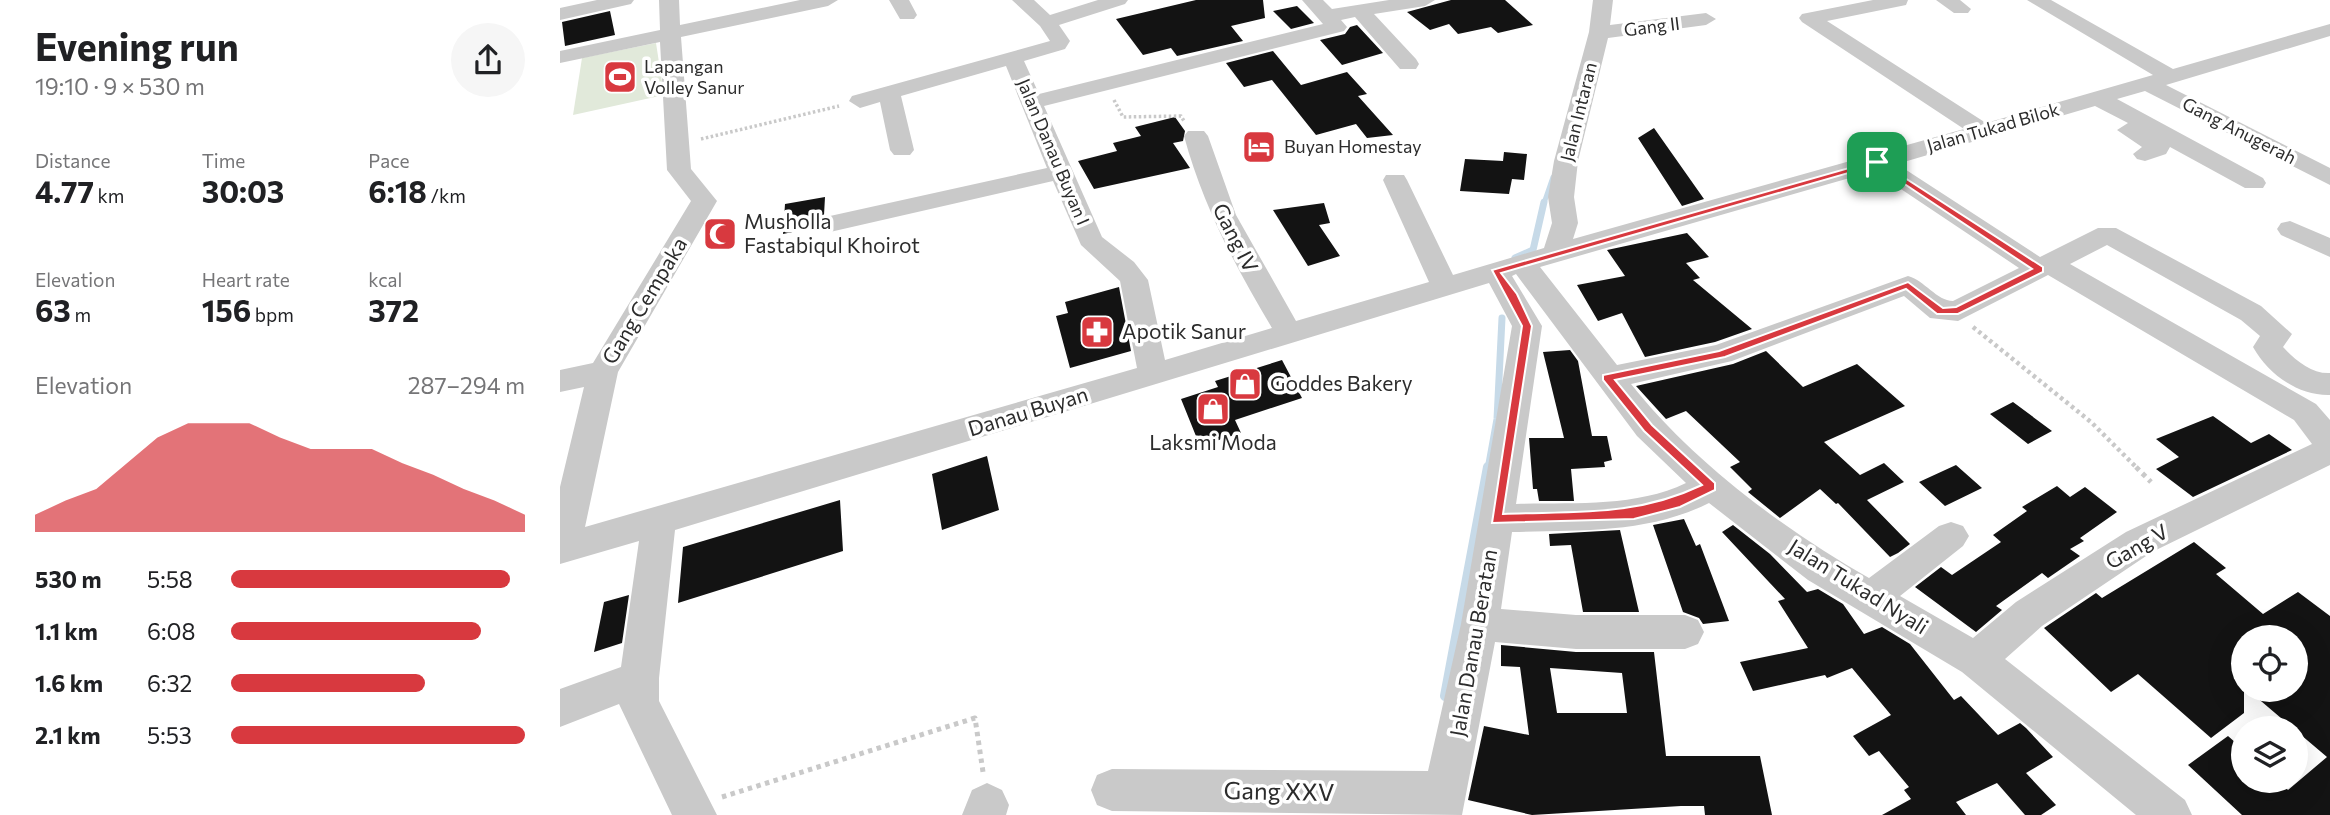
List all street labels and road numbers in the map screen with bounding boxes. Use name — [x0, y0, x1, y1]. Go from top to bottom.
street label: Gang II — [1623, 12, 1681, 40]
street label: Jalan Intaran — [1555, 60, 1601, 164]
street label: Jalan Danau Buyan I — [1013, 75, 1095, 228]
street label: Gang Anugerah — [2179, 92, 2300, 168]
street label: Jalan Tukad Bilok — [1924, 98, 2062, 156]
street label: Gang IV — [1208, 199, 1264, 276]
street label: Gang Cempaka — [596, 232, 691, 368]
street label: Danau Buyan — [965, 380, 1091, 441]
street label: Gang V — [2100, 518, 2172, 574]
street label: Jalan Tukad Nyali — [1784, 533, 1933, 639]
street label: Jalan Danau Beratan — [1444, 547, 1501, 739]
street label: Gang XXV — [1224, 775, 1335, 806]

